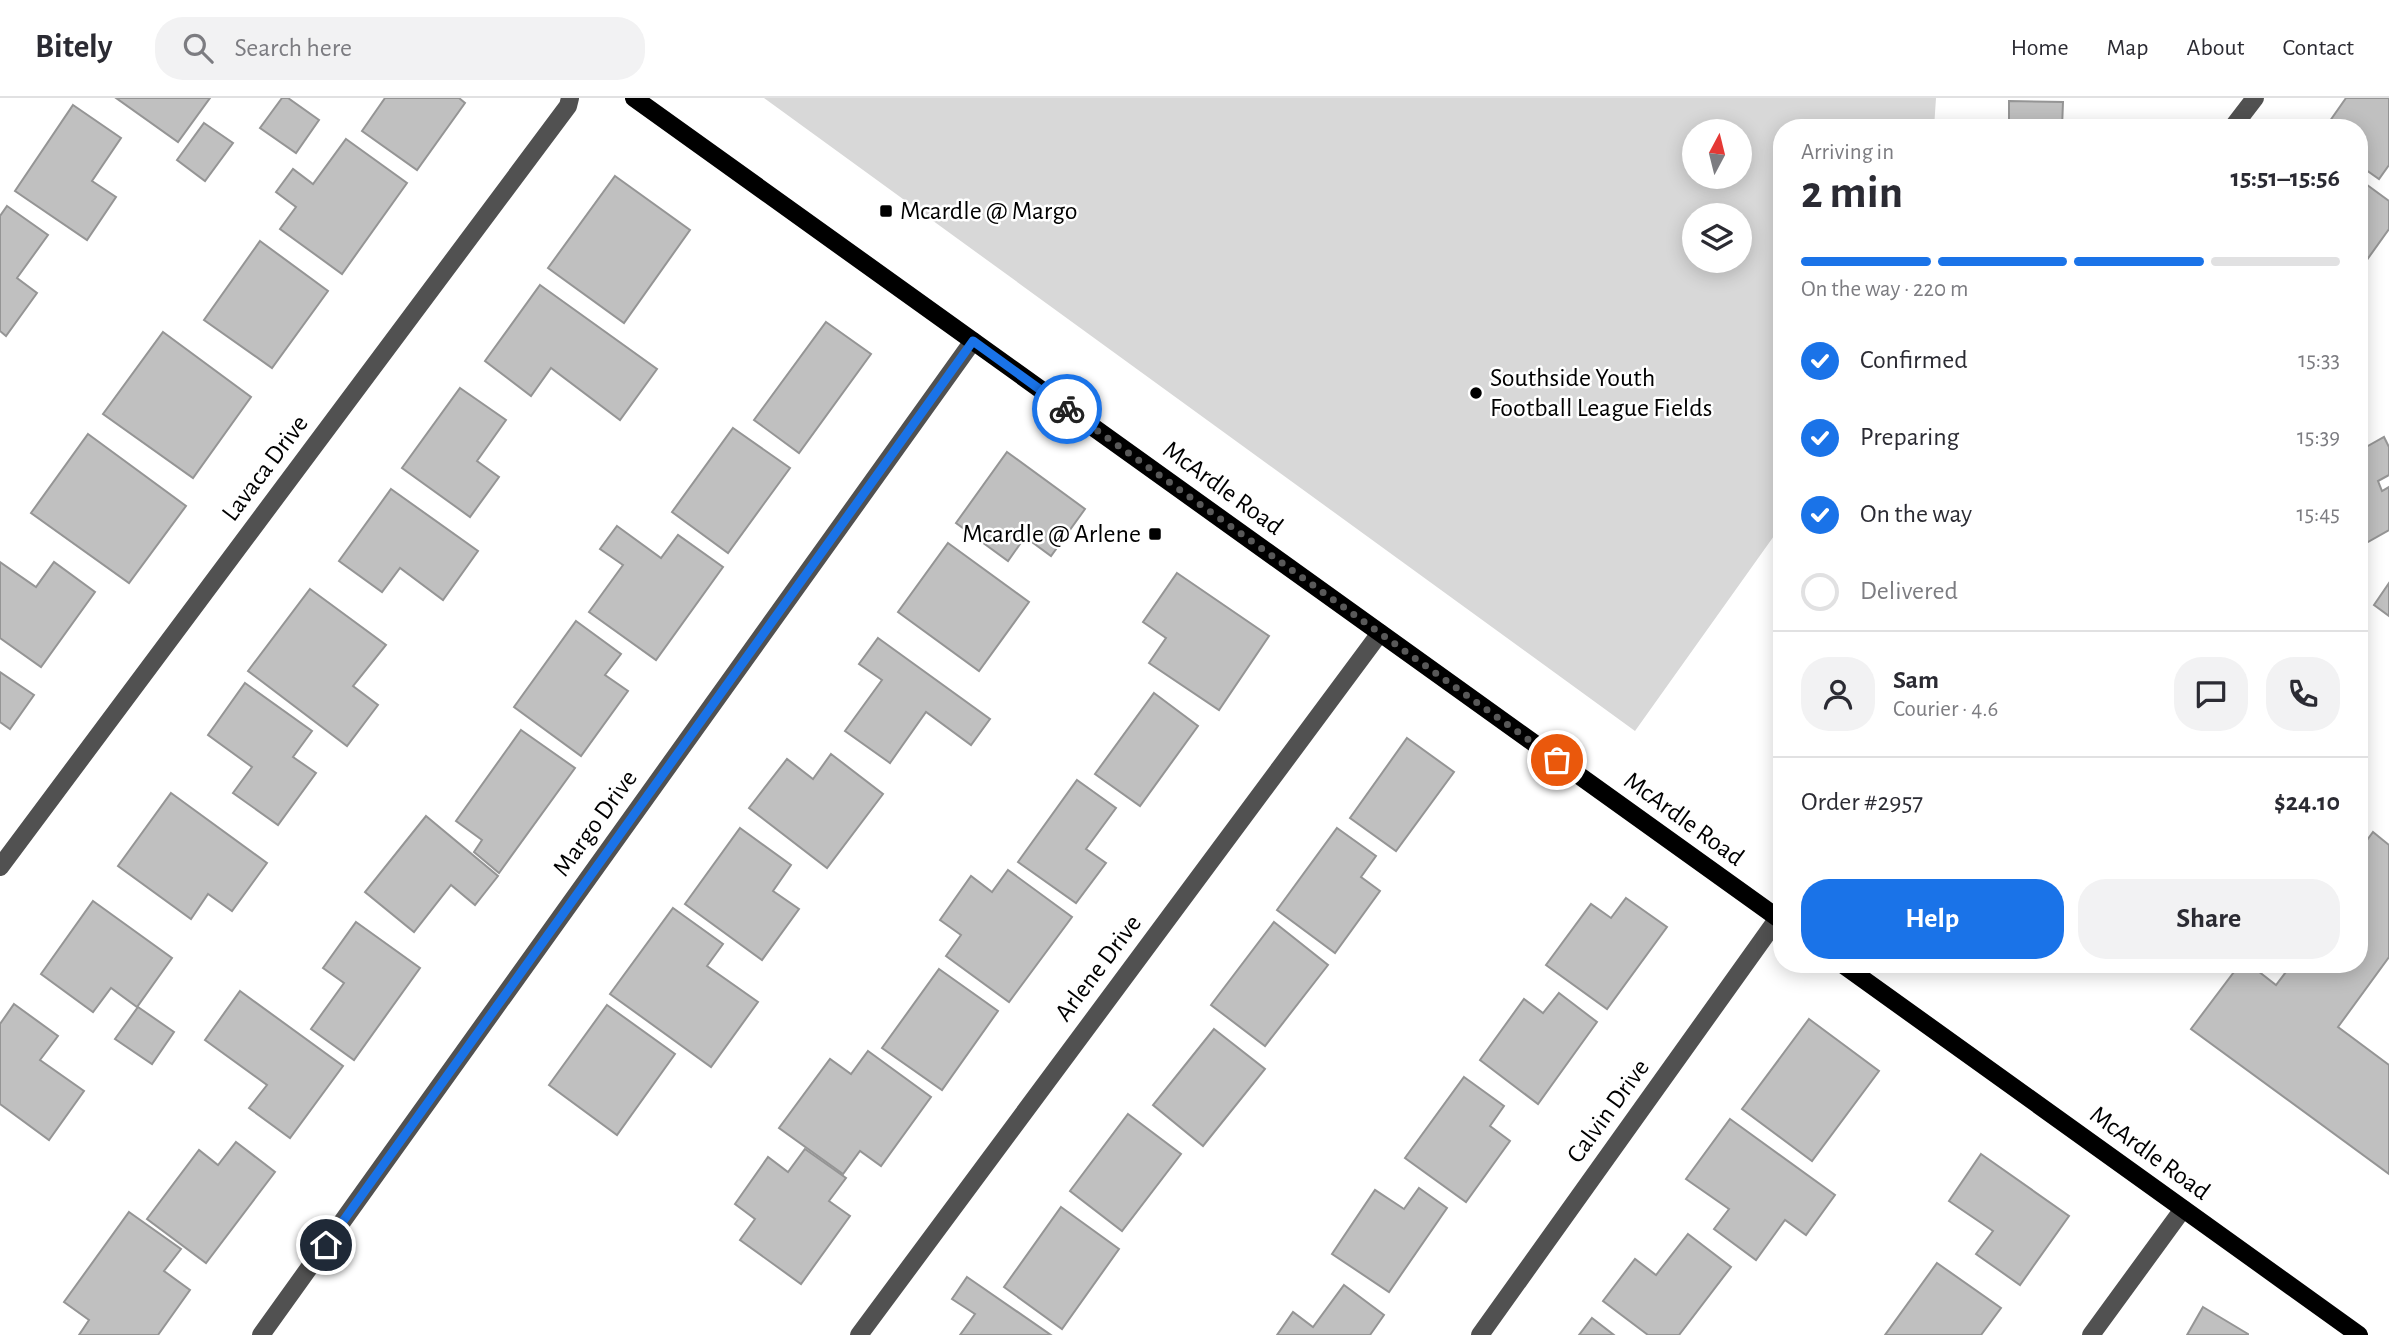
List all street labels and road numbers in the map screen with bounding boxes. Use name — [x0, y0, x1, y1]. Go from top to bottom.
street label: Lavaca Drive — [217, 410, 313, 526]
street label: McArdle Road — [1158, 436, 1288, 540]
street label: Margo Drive — [548, 765, 642, 881]
street label: McArdle Road — [1619, 767, 1749, 871]
street label: Arlene Drive — [1050, 910, 1146, 1026]
street label: Calvin Drive — [1562, 1054, 1654, 1168]
street label: McArdle Road — [2085, 1101, 2215, 1205]

